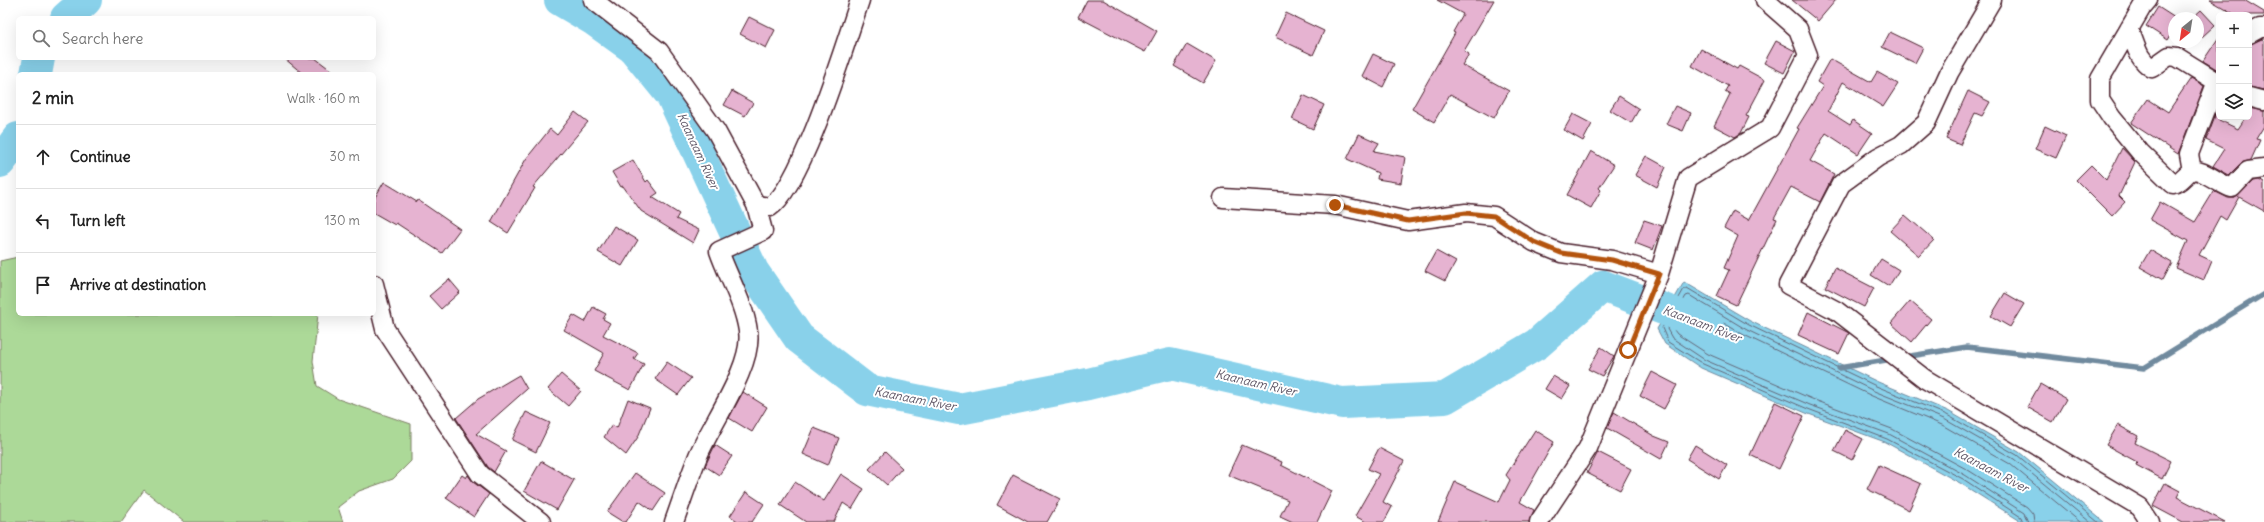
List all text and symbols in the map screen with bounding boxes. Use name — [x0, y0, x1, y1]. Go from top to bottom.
north arrow — [2168, 12, 2204, 48]
map controls — [2216, 12, 2252, 120]
button: + — [2216, 12, 2252, 48]
search box — [16, 16, 376, 60]
icon: search — [30, 27, 52, 49]
text: Search here — [62, 29, 143, 48]
button: − — [2216, 48, 2252, 84]
button: layers — [2216, 84, 2252, 120]
text: 2 min — [32, 87, 74, 109]
text: Walk · 160 m — [287, 90, 360, 107]
water label: Kaanaam River — [674, 110, 724, 193]
icon: ahead — [32, 146, 54, 168]
text: Continue — [70, 147, 131, 166]
text: 30 m — [330, 148, 360, 165]
route end — [1326, 196, 1344, 214]
icon: left — [32, 210, 54, 232]
text: Turn left — [70, 211, 125, 230]
text: 130 m — [324, 212, 360, 229]
icon: arrive — [32, 274, 54, 296]
text: Arrive at destination — [70, 275, 206, 294]
water label: Kaanaam River — [1661, 302, 1745, 346]
route start — [1619, 341, 1637, 359]
water label: Kaanaam River — [1214, 366, 1300, 400]
water label: Kaanaam River — [873, 383, 959, 414]
water label: Kaanaam River — [1951, 444, 2033, 497]

